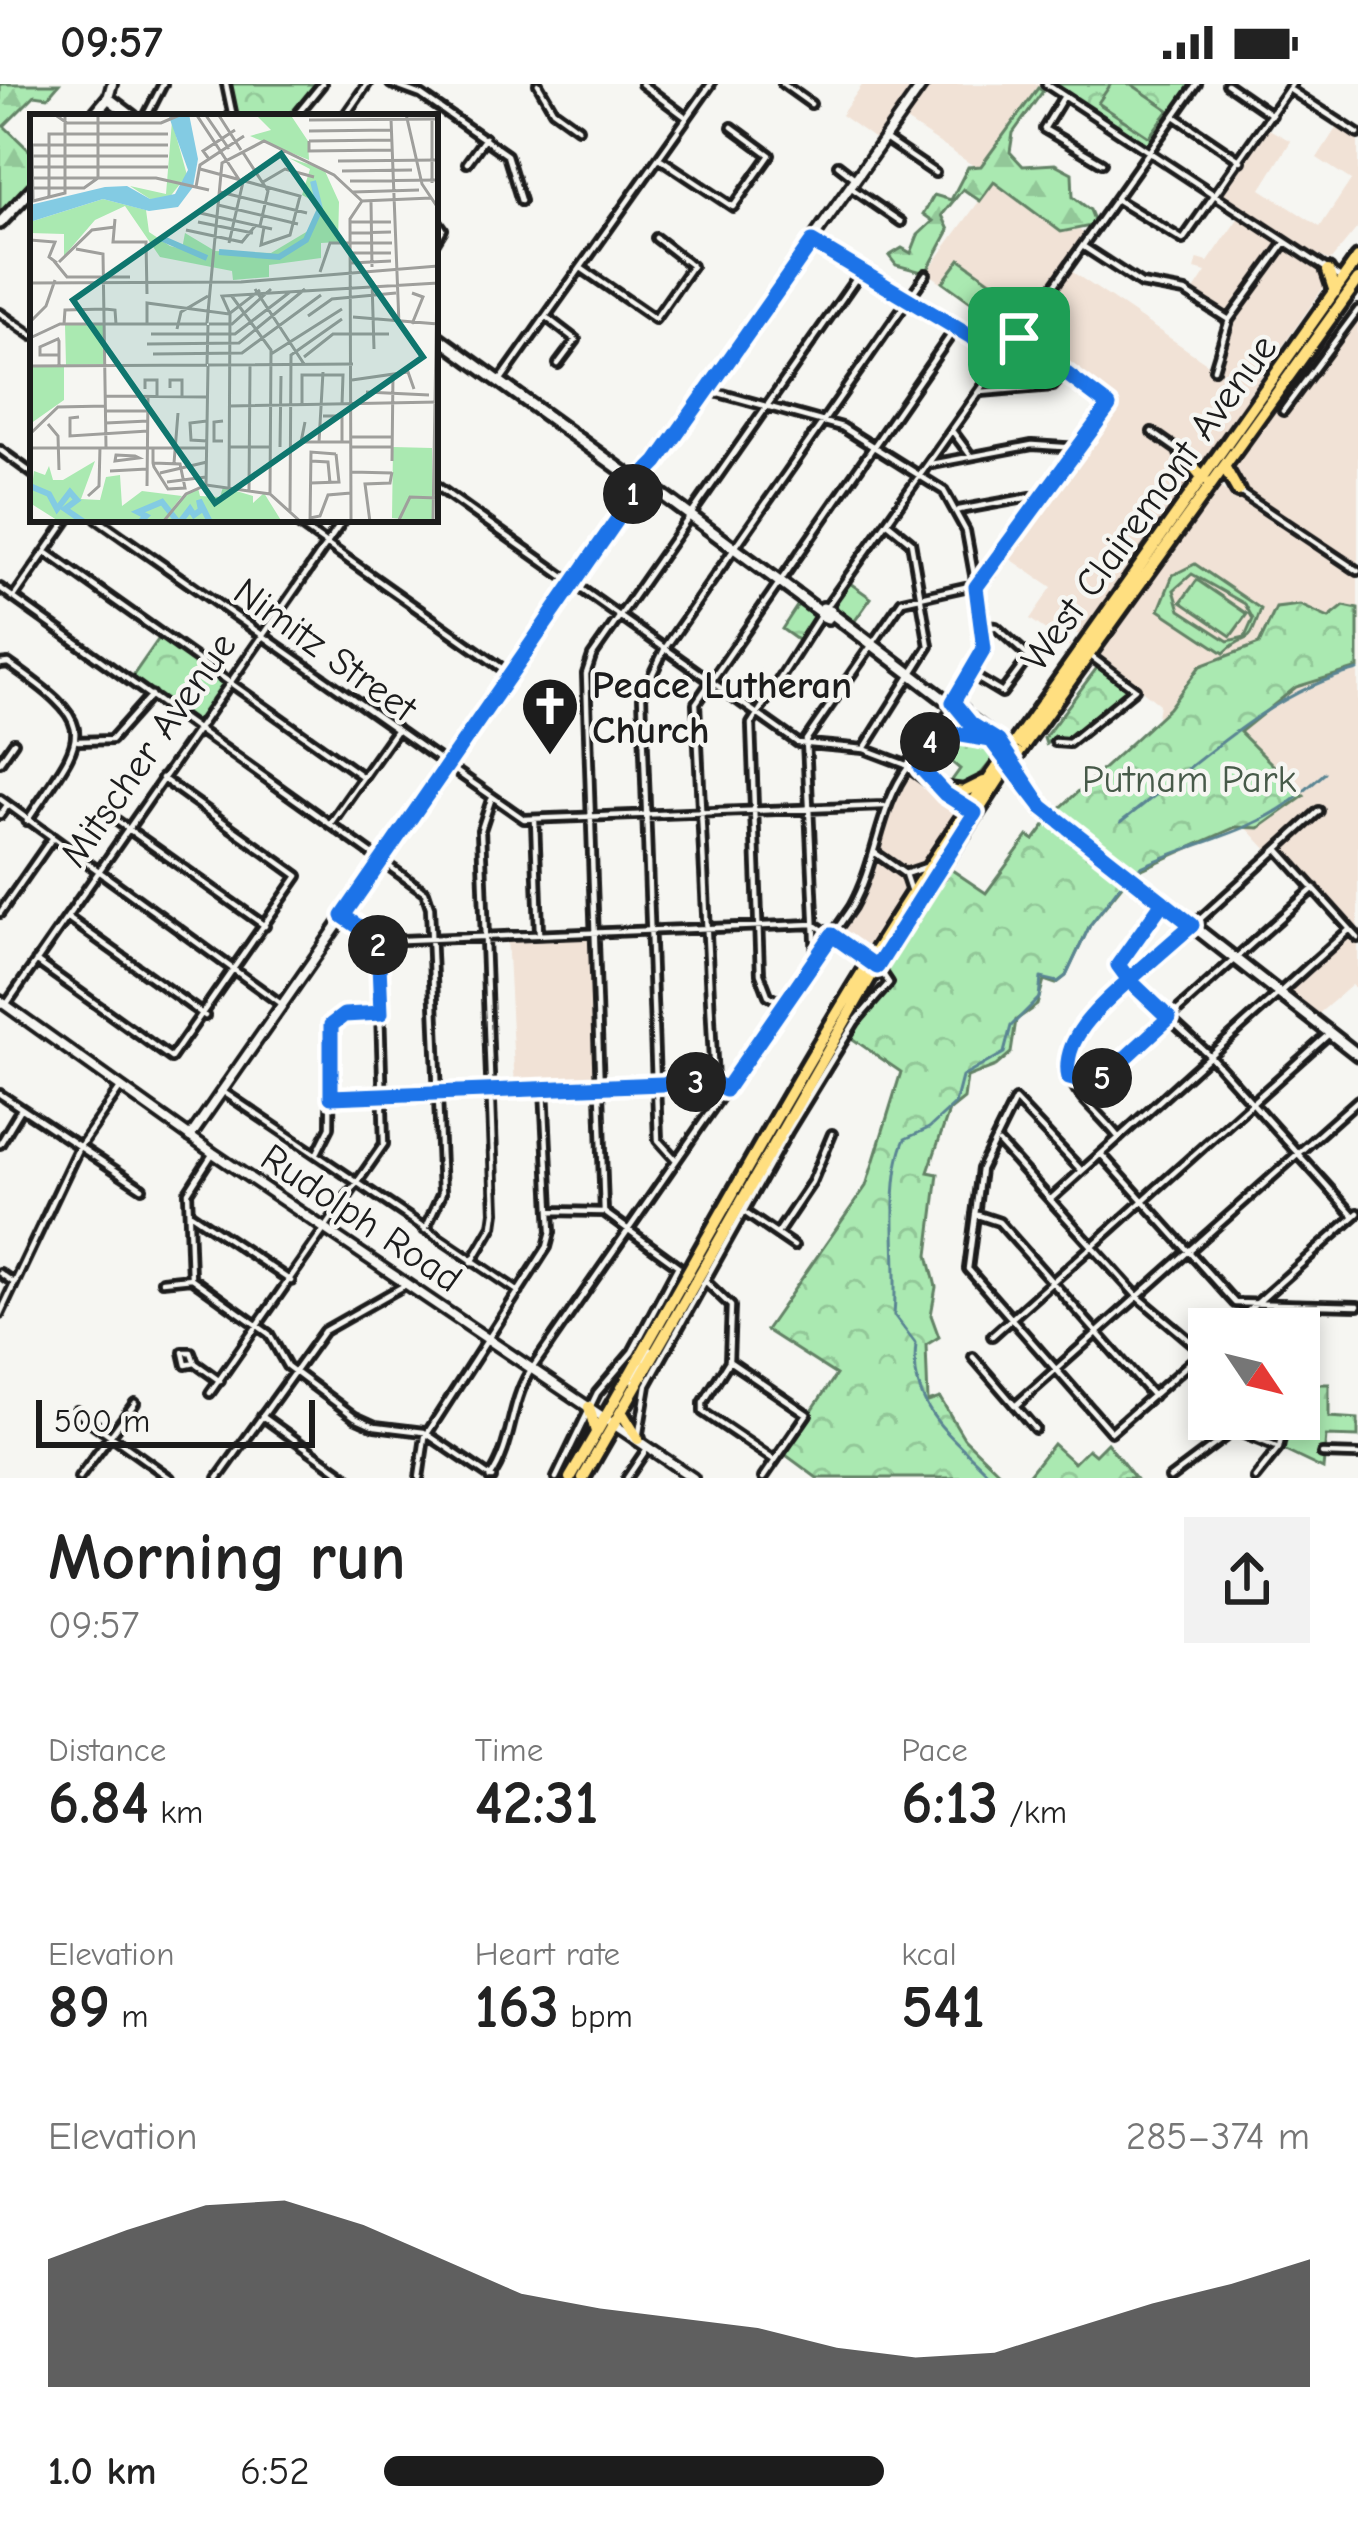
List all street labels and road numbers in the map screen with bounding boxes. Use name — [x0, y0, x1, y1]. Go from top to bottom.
street label: West Clairemont Avenue — [1012, 326, 1286, 680]
street label: Nimitz Street — [225, 569, 427, 733]
street label: Mitscher Avenue — [51, 624, 246, 876]
street label: Rudolph Road — [252, 1135, 470, 1302]

